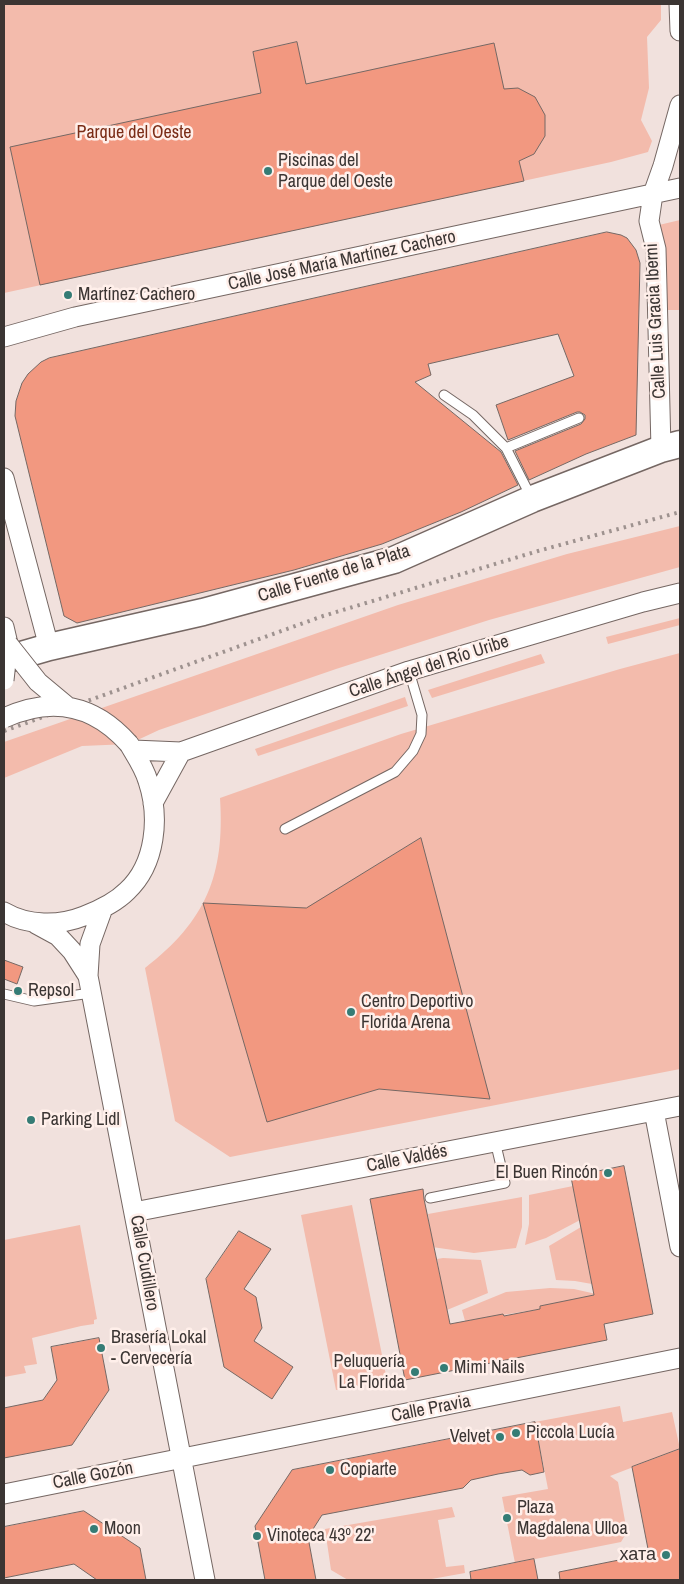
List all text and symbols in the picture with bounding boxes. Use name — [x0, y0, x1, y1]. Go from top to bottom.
park label: Parque del Oeste — [77, 122, 191, 144]
place label: Piscinas del Parque del Oeste — [278, 150, 393, 192]
marker: Piscinas del Parque del Oeste — [262, 165, 274, 177]
street label: Calle José María Martínez Cachero — [226, 226, 458, 296]
street label: Calle Luis Gracia Iberni — [641, 243, 671, 399]
place label: Martínez Cachero — [78, 284, 195, 306]
marker: Martínez Cachero — [62, 289, 74, 301]
street label: Calle Fuente de la Plata — [256, 541, 412, 607]
street label: Calle Ángel del Río Uribe — [346, 631, 512, 703]
place label: Repsol — [28, 980, 74, 1002]
marker: Repsol — [12, 985, 24, 997]
place label: Centro Deportivo Florida Arena — [361, 991, 473, 1034]
marker: Centro Deportivo Florida Arena — [345, 1006, 357, 1018]
place label: Parking Lidl — [41, 1109, 120, 1131]
marker: Parking Lidl — [25, 1114, 37, 1126]
street label: Calle Valdés — [365, 1141, 449, 1177]
place label: El Buen Rincón — [495, 1162, 598, 1184]
marker: El Buen Rincón — [602, 1167, 614, 1179]
street label: Calle Cudillero — [125, 1213, 163, 1313]
place label: Brasería Lokal - Cervecería — [111, 1327, 206, 1370]
marker: Brasería Lokal - Cervecería — [95, 1342, 107, 1354]
place label: Peluquería La Florida — [334, 1351, 405, 1394]
place label: Mimi Nails — [454, 1357, 525, 1379]
marker: Mimi Nails — [438, 1362, 450, 1374]
marker: Peluquería La Florida — [409, 1366, 421, 1378]
street label: Calle Pravia — [389, 1391, 473, 1427]
place label: Piccola Lucía — [526, 1422, 615, 1444]
place label: Velvet — [450, 1426, 490, 1448]
marker: Piccola Lucía — [510, 1427, 522, 1439]
marker: Velvet — [494, 1431, 506, 1443]
street label: Calle Gozón — [51, 1458, 135, 1494]
place label: Copiarte — [340, 1459, 397, 1481]
marker: Copiarte — [324, 1464, 336, 1476]
place label: Plaza Magdalena Ulloa — [517, 1497, 628, 1540]
marker: Plaza Magdalena Ulloa — [501, 1512, 513, 1524]
place label: Moon — [104, 1518, 141, 1540]
marker: Moon — [88, 1523, 100, 1535]
place label: Vinoteca 43º 22' — [267, 1525, 374, 1547]
marker: Vinoteca 43º 22' — [251, 1530, 263, 1542]
place label: хата — [620, 1544, 656, 1566]
marker: хата — [660, 1549, 672, 1561]

